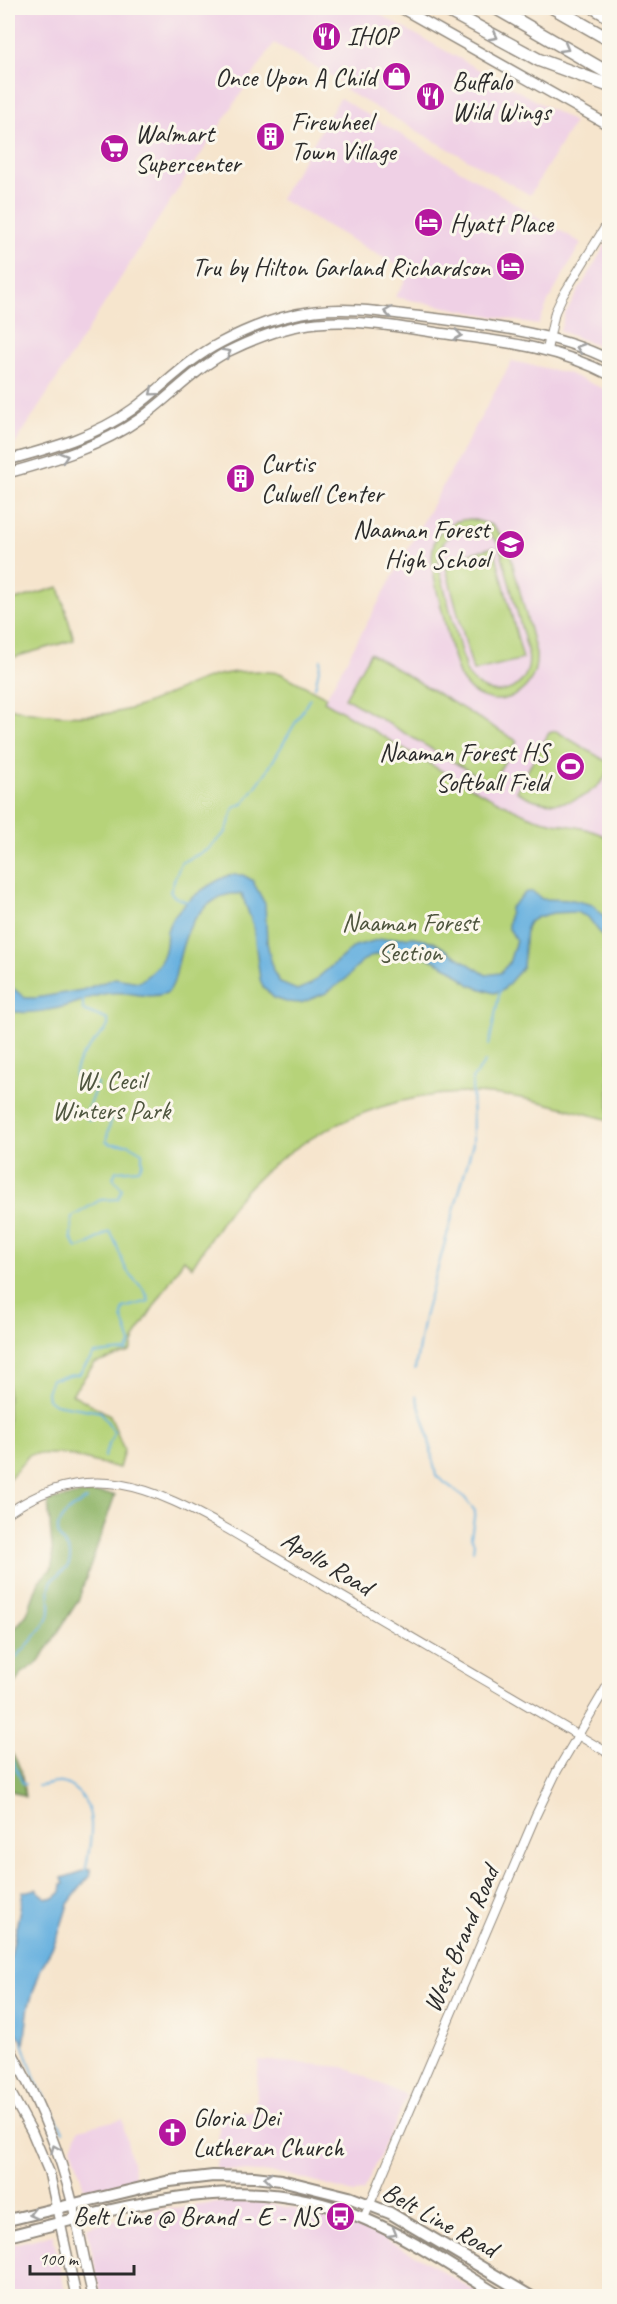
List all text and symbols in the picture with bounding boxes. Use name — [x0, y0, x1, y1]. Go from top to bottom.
restaurant icon: IHOP — [310, 20, 342, 52]
place label: IHOP — [347, 20, 400, 53]
one-way arrow — [488, 29, 498, 40]
one-way arrow — [559, 40, 569, 52]
place label: Once Upon A Child — [215, 61, 380, 94]
shop icon: Once Upon A Child — [381, 61, 413, 93]
place label: Buffalo Wild Wings — [452, 65, 553, 128]
restaurant icon: Buffalo Wild Wings — [415, 80, 447, 112]
place label: Firewheel Town Village — [291, 105, 398, 168]
place label: Walmart Supercenter — [135, 117, 243, 180]
building icon: Firewheel Town Village — [254, 120, 286, 152]
supermarket icon: Walmart Supercenter — [98, 132, 130, 164]
hotel icon: Hyatt Place — [413, 207, 445, 239]
place label: Hyatt Place — [450, 207, 555, 240]
place label: Tru by Hilton Garland Richardson — [192, 251, 491, 284]
hotel icon: Tru by Hilton Garland Richardson — [495, 251, 527, 283]
one-way arrow — [383, 307, 393, 319]
one-way arrow — [453, 329, 462, 341]
one-way arrow — [575, 342, 586, 355]
one-way arrow — [221, 349, 231, 360]
one-way arrow — [148, 385, 159, 396]
place label: Curtis Culwell Center — [261, 447, 386, 510]
one-way arrow — [58, 452, 69, 464]
building icon: Curtis Culwell Center — [224, 462, 256, 494]
place label: Naaman Forest High School — [353, 513, 494, 576]
school or university icon: Naaman Forest High School — [494, 528, 526, 560]
place label: Naaman Forest HS Softball Field — [379, 736, 553, 799]
sports icon: Naaman Forest HS Softball Field — [554, 751, 586, 783]
park label: Naaman Forest Section — [342, 906, 481, 969]
park label: W. Cecil Winters Park — [52, 1064, 173, 1127]
street label: Apollo Road — [275, 1523, 382, 1605]
street label: West Brand Road — [415, 1857, 508, 2017]
place label: Gloria Dei Lutheran Church — [193, 2101, 345, 2164]
church icon: Gloria Dei Lutheran Church — [156, 2116, 188, 2148]
one-way arrow — [50, 2144, 62, 2155]
one-way arrow — [264, 2172, 273, 2185]
street label: Belt Line Road — [377, 2175, 507, 2267]
place label: Belt Line @ Brand - E - NS — [73, 2200, 323, 2233]
bus stop icon: Belt Line @ Brand - E - NS — [325, 2200, 357, 2232]
one-way arrow — [28, 2207, 38, 2220]
one-way arrow — [387, 2225, 397, 2237]
scale bar — [30, 2238, 134, 2276]
text: 100 m — [39, 2248, 80, 2270]

